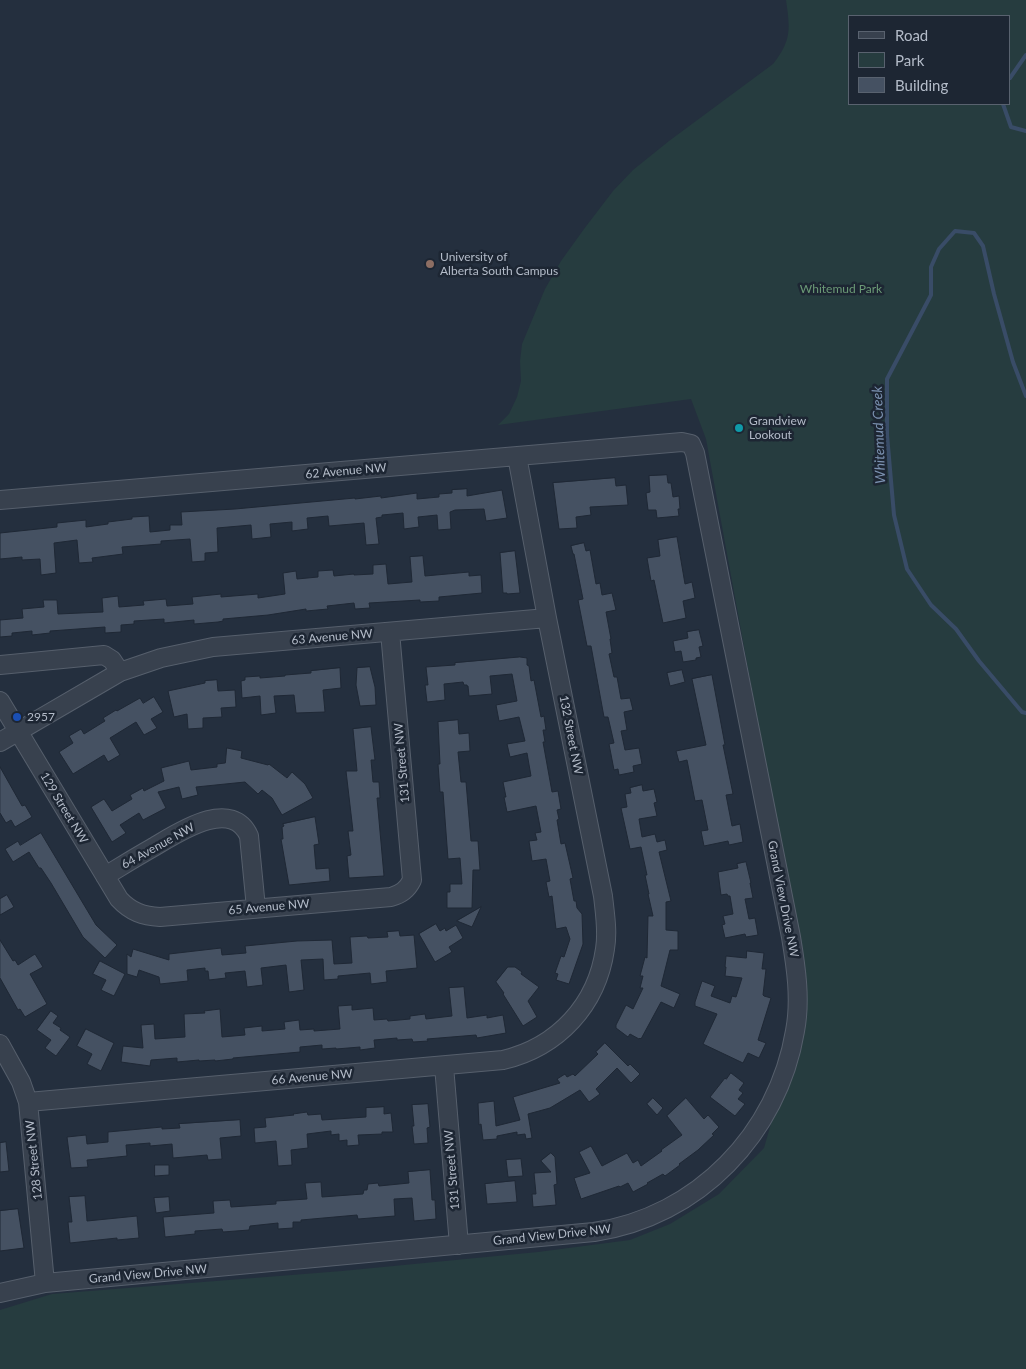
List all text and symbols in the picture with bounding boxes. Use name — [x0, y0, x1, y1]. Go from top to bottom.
legend — [848, 15, 1011, 105]
text: Road — [895, 26, 928, 44]
text: Park — [895, 51, 924, 69]
text: Building — [895, 76, 948, 94]
place label: University of Alberta South Campus — [440, 250, 558, 278]
marker: University of Alberta South Campus — [424, 258, 436, 270]
park label: Whitemud Park — [800, 282, 882, 296]
water label: Whitemud Creek — [869, 386, 889, 484]
place label: Grandview Lookout — [749, 414, 806, 442]
marker: Grandview Lookout — [733, 422, 745, 434]
street label: 62 Avenue NW — [305, 460, 387, 482]
street label: 63 Avenue NW — [291, 626, 373, 648]
street label: 132 Street NW — [556, 694, 586, 776]
place label: 2957 — [27, 710, 55, 724]
marker: 2957 — [11, 711, 23, 723]
street label: 131 Street NW — [391, 722, 413, 804]
street label: 129 Street NW — [37, 770, 91, 846]
street label: 64 Avenue NW — [119, 820, 197, 872]
street label: Grand View Drive NW — [765, 839, 801, 959]
street label: 65 Avenue NW — [228, 896, 310, 918]
street label: 66 Avenue NW — [271, 1066, 353, 1088]
street label: 128 Street NW — [23, 1119, 45, 1201]
street label: 131 Street NW — [441, 1129, 463, 1211]
street label: Grand View Drive NW — [492, 1222, 612, 1248]
street label: Grand View Drive NW — [88, 1262, 208, 1286]

